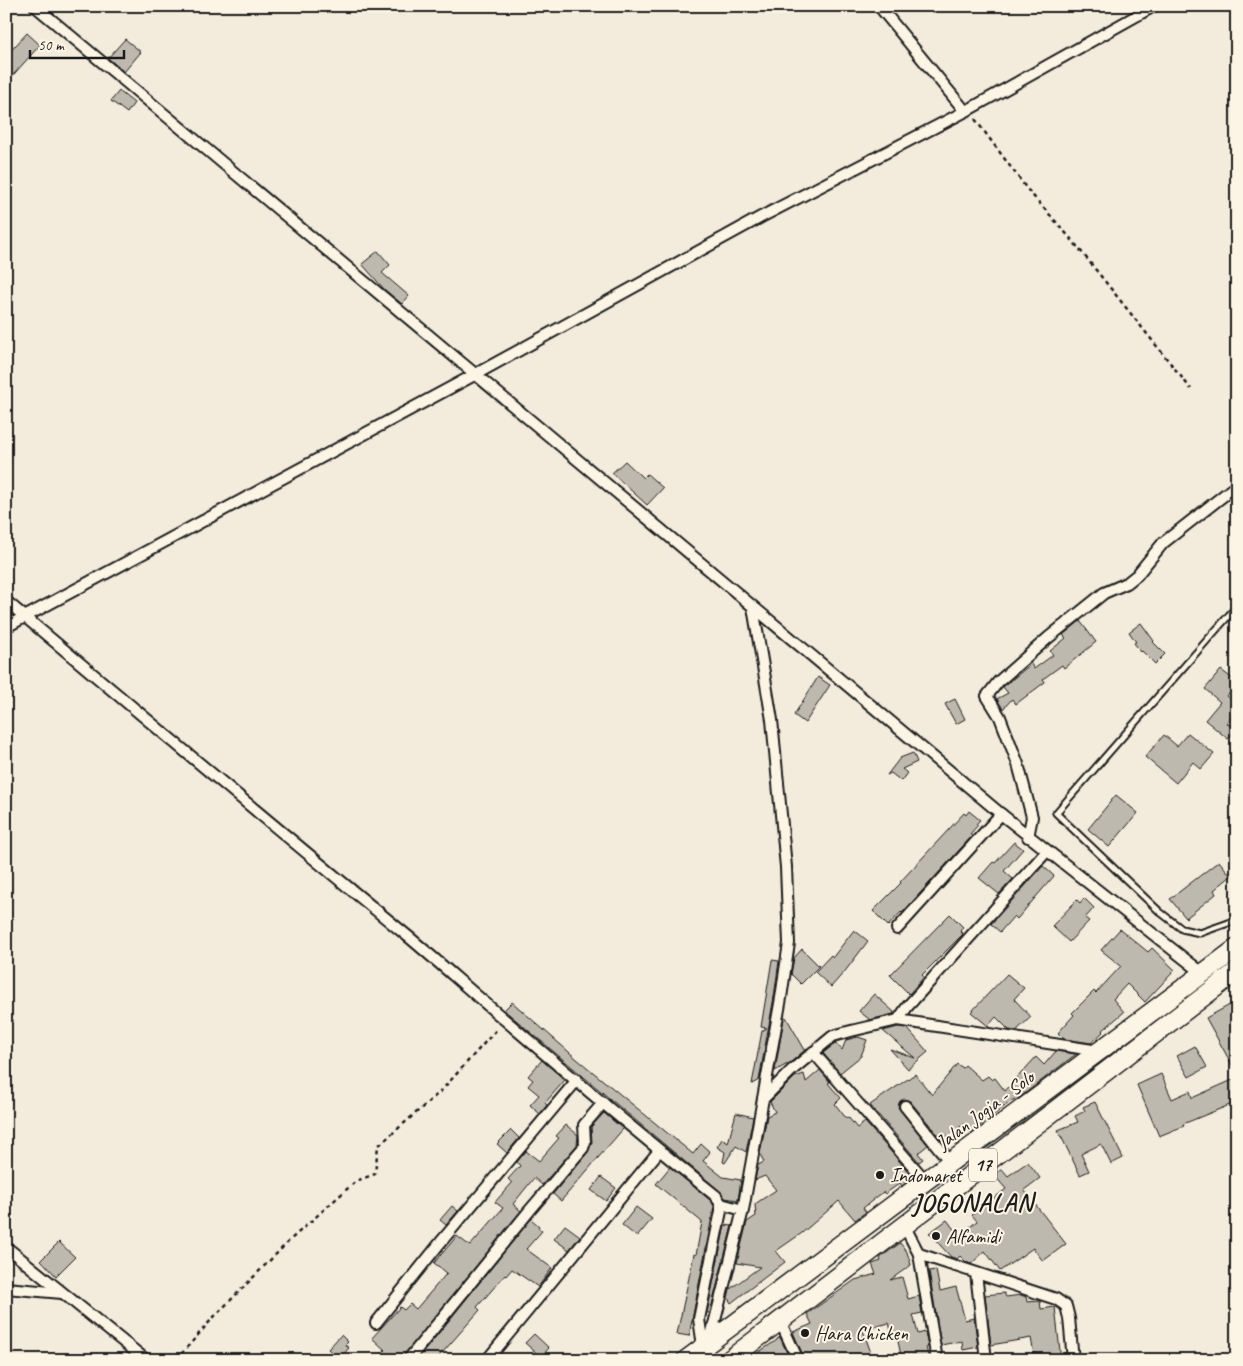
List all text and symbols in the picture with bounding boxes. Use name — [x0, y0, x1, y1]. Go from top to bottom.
scale bar — [30, 28, 124, 60]
text: 50 m — [38, 36, 65, 55]
street label: Jalan Jogja - Solo — [930, 1064, 1040, 1156]
road number: 17 — [969, 1148, 997, 1182]
place label: Indomaret — [890, 1163, 964, 1188]
marker: Indomaret — [874, 1169, 886, 1181]
district label: JOGONALAN — [910, 1187, 1037, 1219]
place label: Alfamidi — [946, 1224, 1003, 1249]
marker: Alfamidi — [930, 1230, 942, 1242]
place label: Hara Chicken — [815, 1321, 909, 1346]
marker: Hara Chicken — [799, 1327, 811, 1339]

